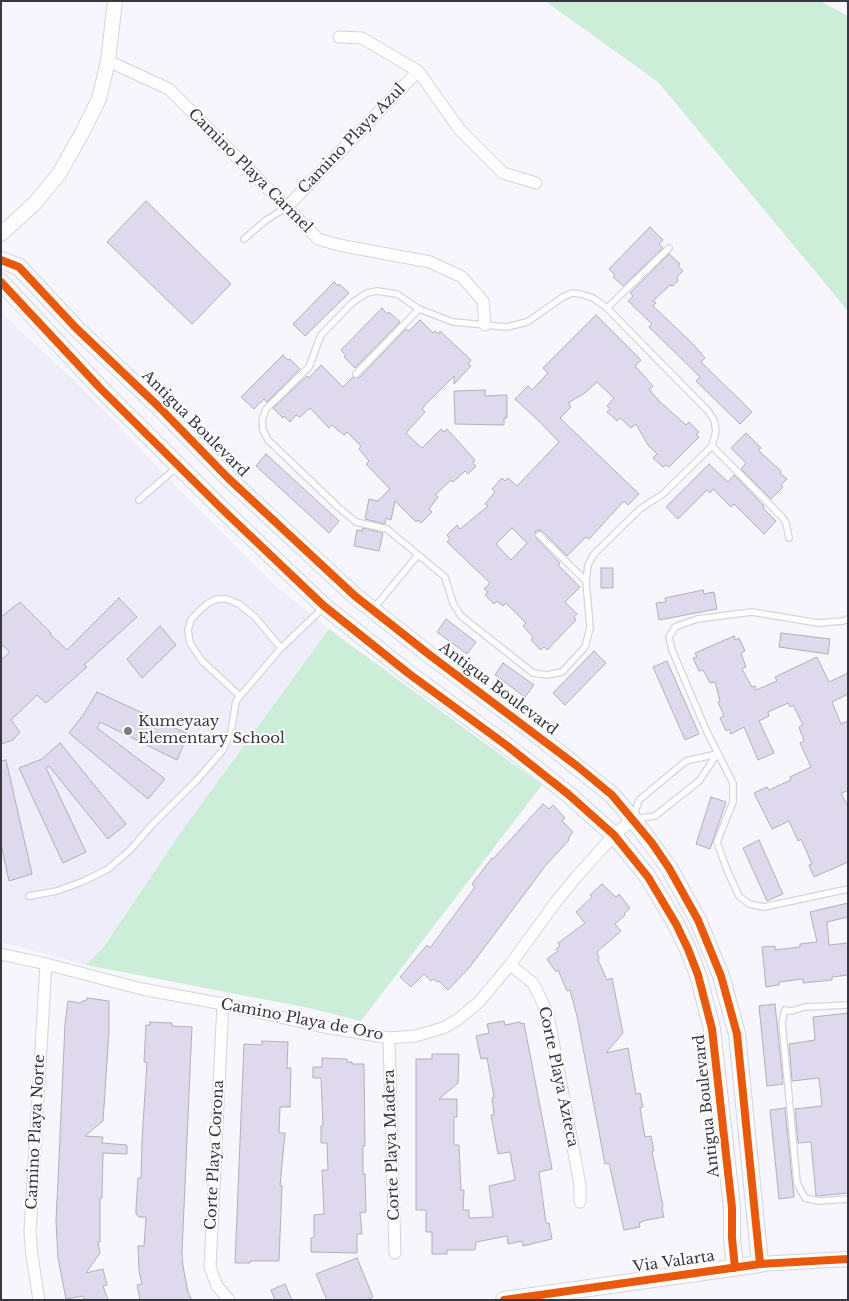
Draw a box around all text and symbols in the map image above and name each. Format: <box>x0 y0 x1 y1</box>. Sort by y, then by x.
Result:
street label: Camino Playa Azul <box>295 80 409 198</box>
street label: Camino Playa Carmel <box>184 105 316 237</box>
street label: Antigua Boulevard <box>138 367 252 481</box>
street label: Antigua Boulevard <box>435 639 561 739</box>
place label: Kumeyaay Elementary School <box>138 713 285 748</box>
marker: Kumeyaay Elementary School <box>122 725 134 737</box>
street label: Camino Playa de Oro <box>219 995 385 1045</box>
street label: Corte Playa Azteca <box>534 1005 582 1149</box>
street label: Antigua Boulevard <box>691 1034 723 1178</box>
street label: Camino Playa Norte <box>23 1054 49 1210</box>
street label: Corte Playa Madera <box>380 1069 404 1221</box>
street label: Corte Playa Corona <box>202 1080 228 1230</box>
street label: Via Valarta <box>632 1247 716 1277</box>

